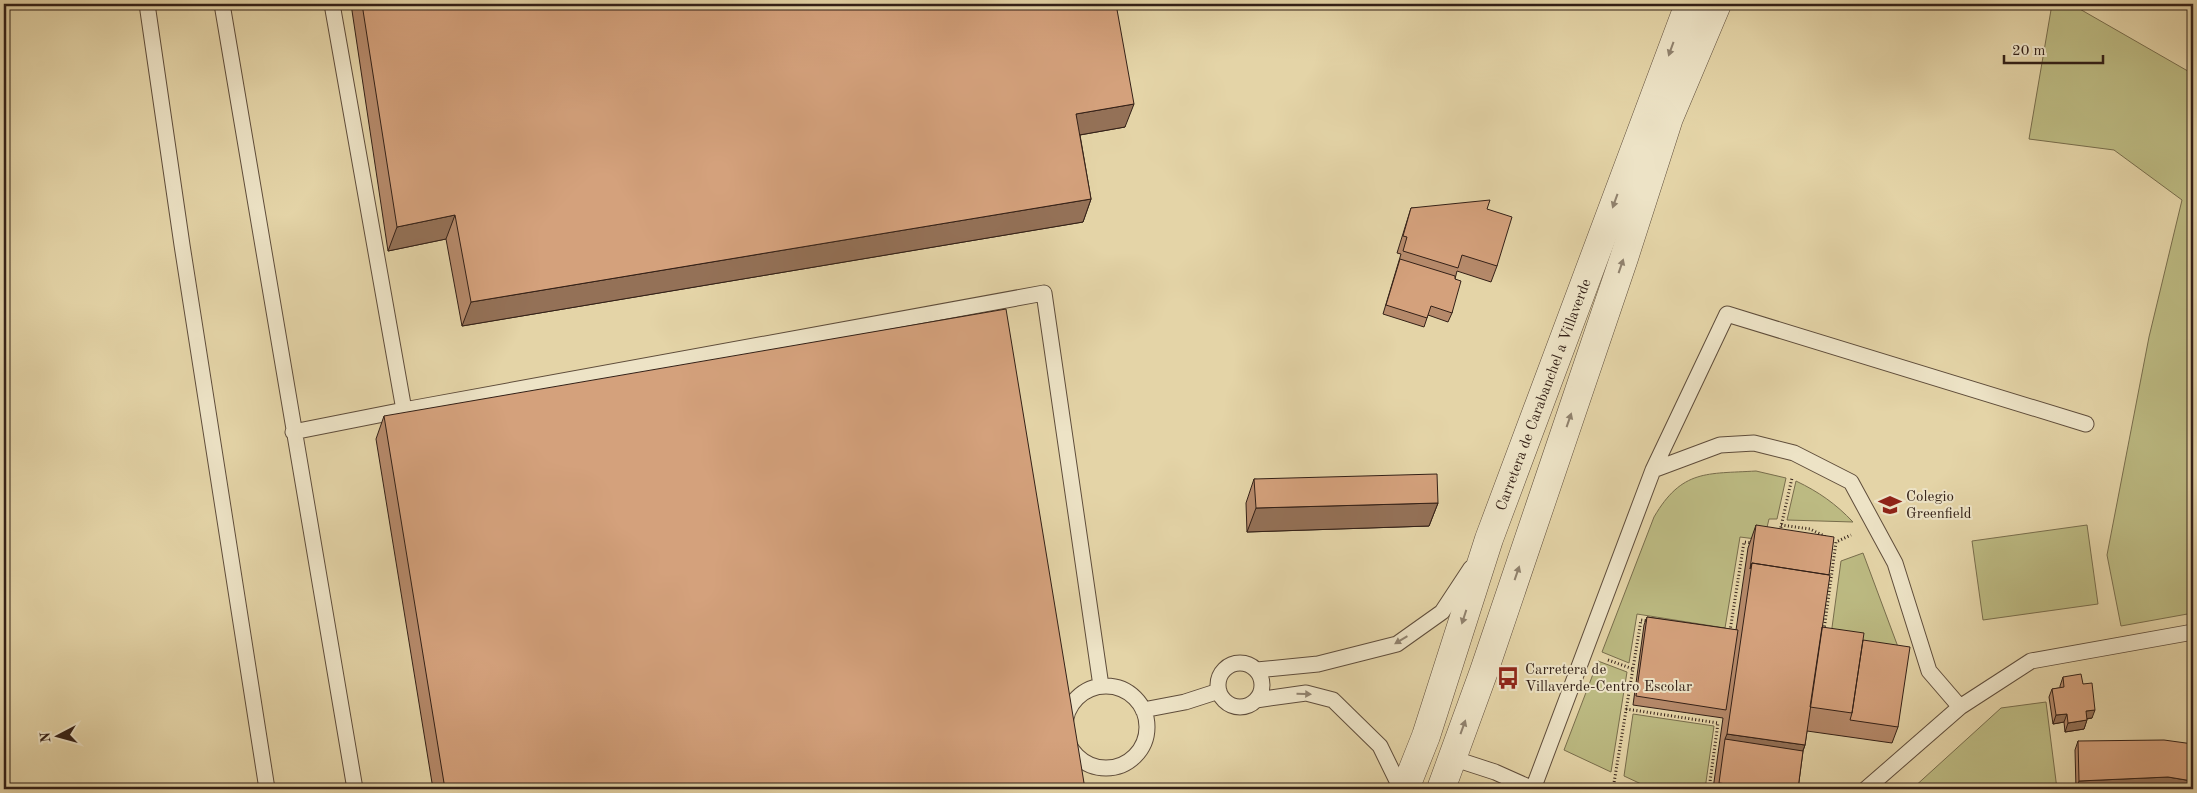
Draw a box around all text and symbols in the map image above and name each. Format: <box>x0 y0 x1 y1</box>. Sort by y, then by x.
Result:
scale bar <box>2004 32 2103 64</box>
one-way arrow <box>1667 42 1675 57</box>
text: 20 m <box>2012 44 2046 59</box>
one-way arrow <box>1611 194 1618 209</box>
one-way arrow <box>1618 258 1626 273</box>
street label: Carretera de Carabanchel a Villaverde <box>1494 277 1595 513</box>
one-way arrow <box>1566 412 1573 427</box>
place label: Colegio Greenfield <box>1906 490 1972 522</box>
school or university icon: Colegio Greenfield <box>1877 492 1903 518</box>
one-way arrow <box>1514 566 1521 581</box>
one-way arrow <box>1460 610 1467 625</box>
one-way arrow <box>1394 635 1408 644</box>
place label: Carretera de Villaverde-Centro Escolar <box>1525 663 1692 695</box>
bus stop icon: Carretera de Villaverde-Centro Escolar <box>1495 665 1521 691</box>
one-way arrow <box>1297 691 1313 699</box>
north arrow <box>32 710 82 760</box>
one-way arrow <box>1460 719 1468 734</box>
text: N <box>39 731 54 743</box>

